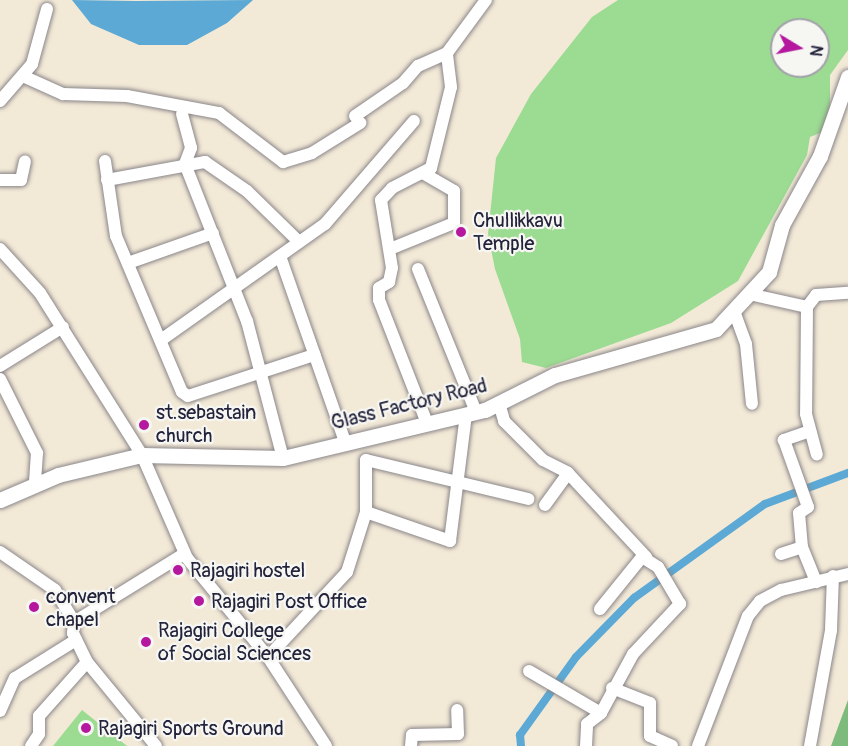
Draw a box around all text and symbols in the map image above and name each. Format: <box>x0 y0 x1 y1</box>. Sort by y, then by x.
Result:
north arrow <box>770 18 830 78</box>
text: N <box>805 44 827 58</box>
place label: Chullikkavu Temple <box>473 208 563 255</box>
marker: Chullikkavu Temple <box>454 225 468 239</box>
street label: Glass Factory Road <box>329 373 489 435</box>
place label: st.sebastain church <box>156 401 256 448</box>
marker: st.sebastain church <box>137 418 151 432</box>
place label: Rajagiri hostel <box>190 558 305 582</box>
marker: Rajagiri hostel <box>171 563 185 577</box>
place label: convent chapel <box>46 584 116 631</box>
place label: Rajagiri Post Office <box>211 589 367 613</box>
marker: Rajagiri Post Office <box>192 594 206 608</box>
marker: convent chapel <box>27 600 41 614</box>
place label: Rajagiri College of Social Sciences <box>158 618 311 665</box>
marker: Rajagiri College of Social Sciences <box>139 635 153 649</box>
place label: Rajagiri Sports Ground <box>98 716 284 740</box>
marker: Rajagiri Sports Ground <box>79 721 93 735</box>

